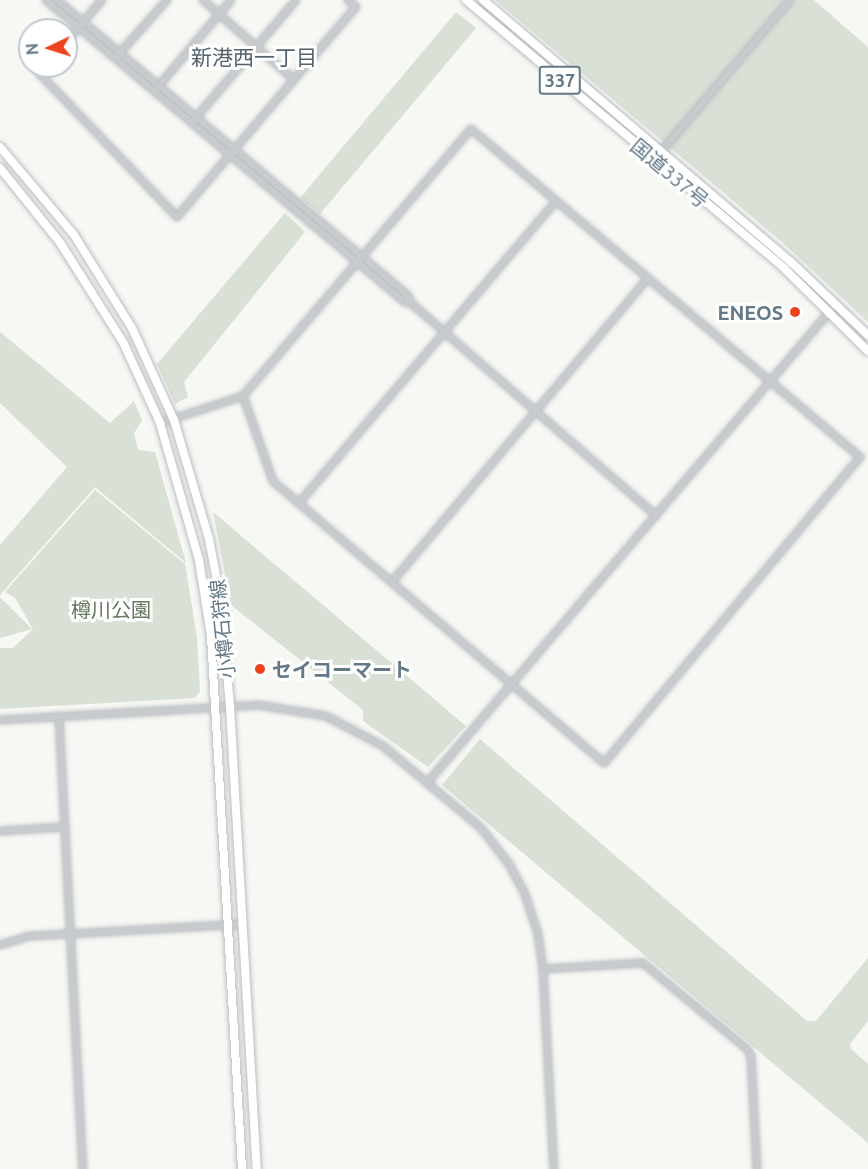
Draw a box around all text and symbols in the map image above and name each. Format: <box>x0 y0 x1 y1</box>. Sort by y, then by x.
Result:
north arrow <box>18 18 78 78</box>
text: N <box>23 43 41 56</box>
district label: 新港西一丁目 <box>191 44 317 70</box>
road number: 337 <box>538 65 582 95</box>
street label: 国道337号 <box>626 134 714 212</box>
place label: ENEOS <box>718 300 783 324</box>
marker: ENEOS <box>788 305 802 319</box>
street label: 小樽石狩線 <box>205 578 239 680</box>
park label: 樽川公園 <box>71 597 151 621</box>
place label: セイコーマート <box>272 657 412 681</box>
marker: セイコーマート <box>253 662 267 676</box>

